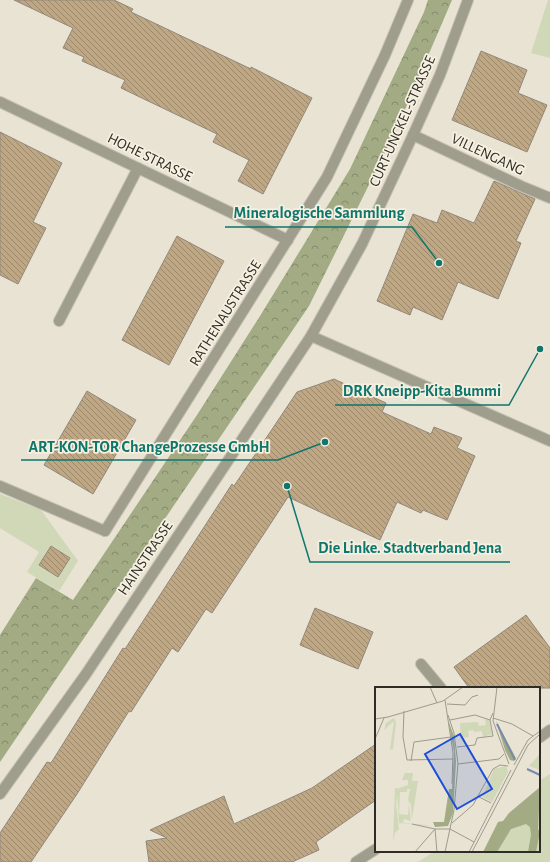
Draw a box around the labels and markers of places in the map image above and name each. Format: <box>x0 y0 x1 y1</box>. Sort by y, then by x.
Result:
callout: Mineralogische Sammlung <box>225 199 412 227</box>
callout: DRK Kneipp-Kita Bummi <box>335 377 509 405</box>
callout: ART-KON-TOR ChangeProzesse GmbH <box>21 432 278 460</box>
callout: Die Linke. Stadtverband Jena <box>310 534 510 562</box>

